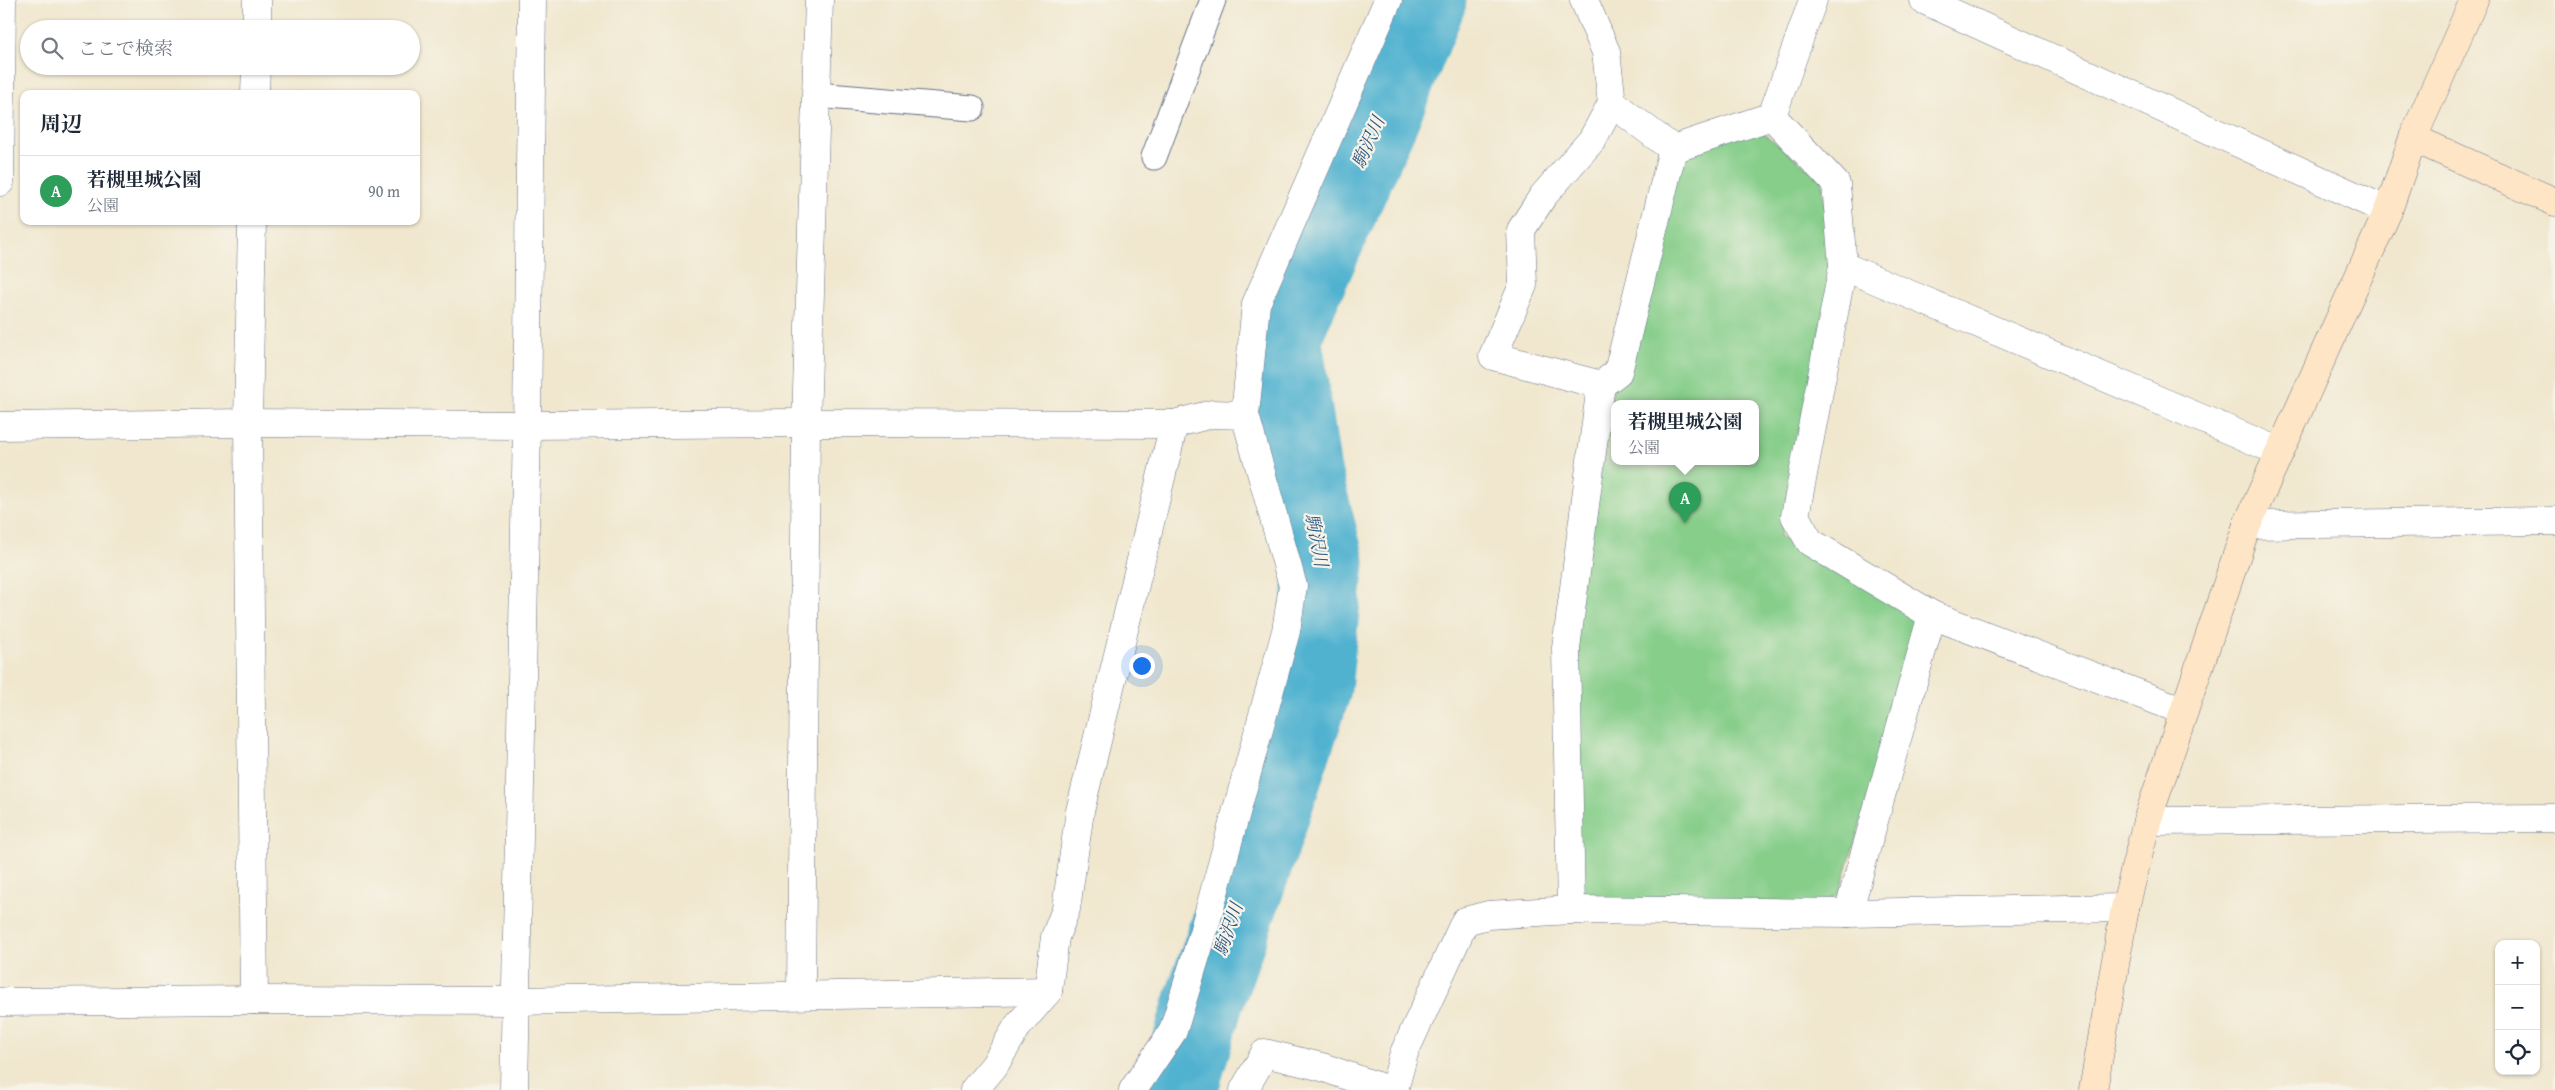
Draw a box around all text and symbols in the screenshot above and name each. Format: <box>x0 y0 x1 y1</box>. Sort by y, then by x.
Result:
search box <box>20 20 420 75</box>
icon: search <box>38 34 66 62</box>
text: ここで検索 <box>78 34 173 62</box>
text: 周辺 <box>40 108 82 139</box>
water label: 駒沢川 <box>1345 110 1392 172</box>
text: 若槻里城公園 <box>87 165 201 193</box>
text: A <box>51 179 61 203</box>
text: 90 m <box>368 179 400 203</box>
text: 公園 <box>87 193 119 217</box>
popup <box>1611 400 1759 465</box>
text: 若槻里城公園 <box>1628 407 1742 435</box>
text: 公園 <box>1628 435 1660 459</box>
pin: A <box>1669 482 1701 523</box>
water label: 駒沢川 <box>1299 511 1336 571</box>
your location <box>1129 653 1155 679</box>
water label: 駒沢川 <box>1206 897 1250 959</box>
map controls <box>2495 940 2540 1075</box>
button: + <box>2495 940 2540 985</box>
button: − <box>2495 985 2540 1030</box>
button: locate <box>2495 1030 2540 1075</box>

